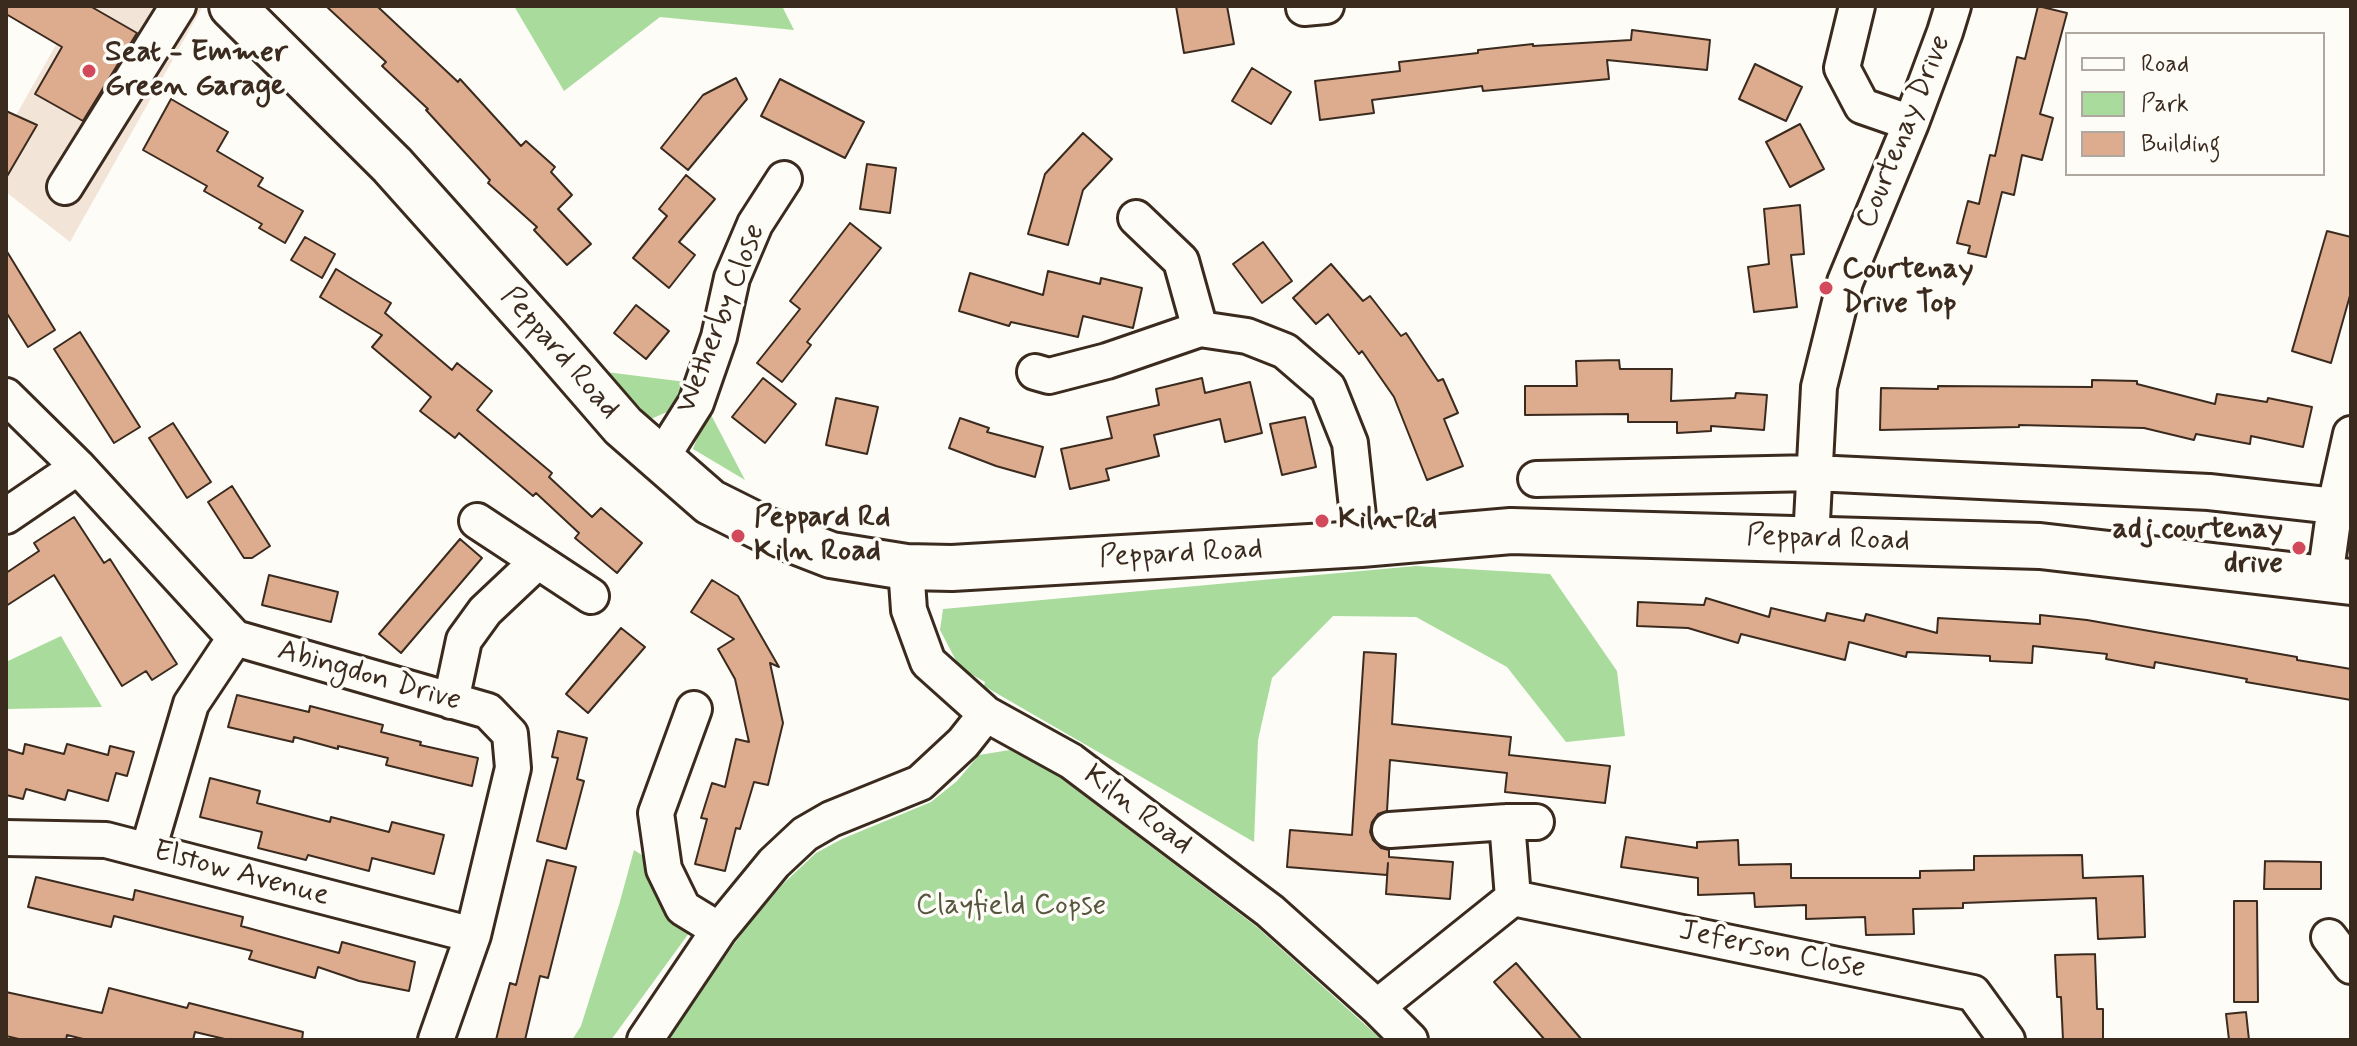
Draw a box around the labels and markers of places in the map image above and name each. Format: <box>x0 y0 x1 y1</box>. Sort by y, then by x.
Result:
place label: Seat - Emmer Green Garage <box>105 36 288 106</box>
marker: Seat - Emmer Green Garage <box>80 62 98 80</box>
place label: Courtenay Drive Top <box>1842 253 1973 324</box>
marker: Courtenay Drive Top <box>1817 279 1835 297</box>
place label: Peppard Rd Kiln Road <box>754 501 890 572</box>
place label: Kiln Rd <box>1338 503 1437 539</box>
marker: Kiln Rd <box>1313 512 1331 530</box>
place label: adj courtenay drive <box>2112 513 2283 584</box>
marker: Peppard Rd Kiln Road <box>729 527 747 545</box>
marker: adj courtenay drive <box>2290 539 2308 557</box>

